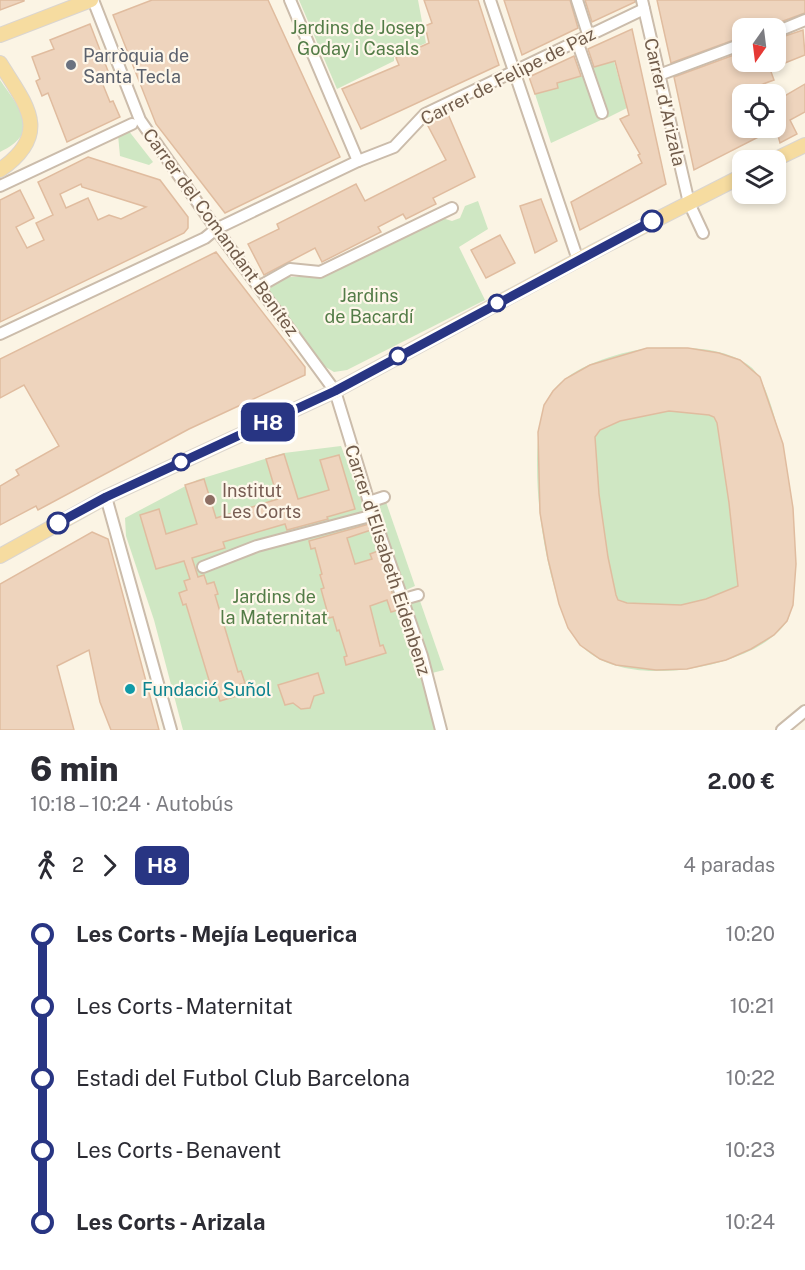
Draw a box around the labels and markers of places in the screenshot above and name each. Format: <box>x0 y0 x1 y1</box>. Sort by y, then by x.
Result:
place label: Parròquia de Santa Tecla <box>83 45 189 87</box>
marker: Parròquia de Santa Tecla <box>64 58 78 72</box>
unlabelled marker <box>641 210 663 232</box>
unlabelled marker <box>488 294 506 312</box>
unlabelled marker <box>389 347 407 365</box>
unlabelled marker <box>172 453 190 471</box>
place label: Institut Les Corts <box>222 480 301 522</box>
marker: Institut Les Corts <box>203 493 217 507</box>
unlabelled marker <box>47 512 69 534</box>
place label: Fundació Suñol <box>142 679 271 700</box>
marker: Fundació Suñol <box>123 682 137 696</box>

